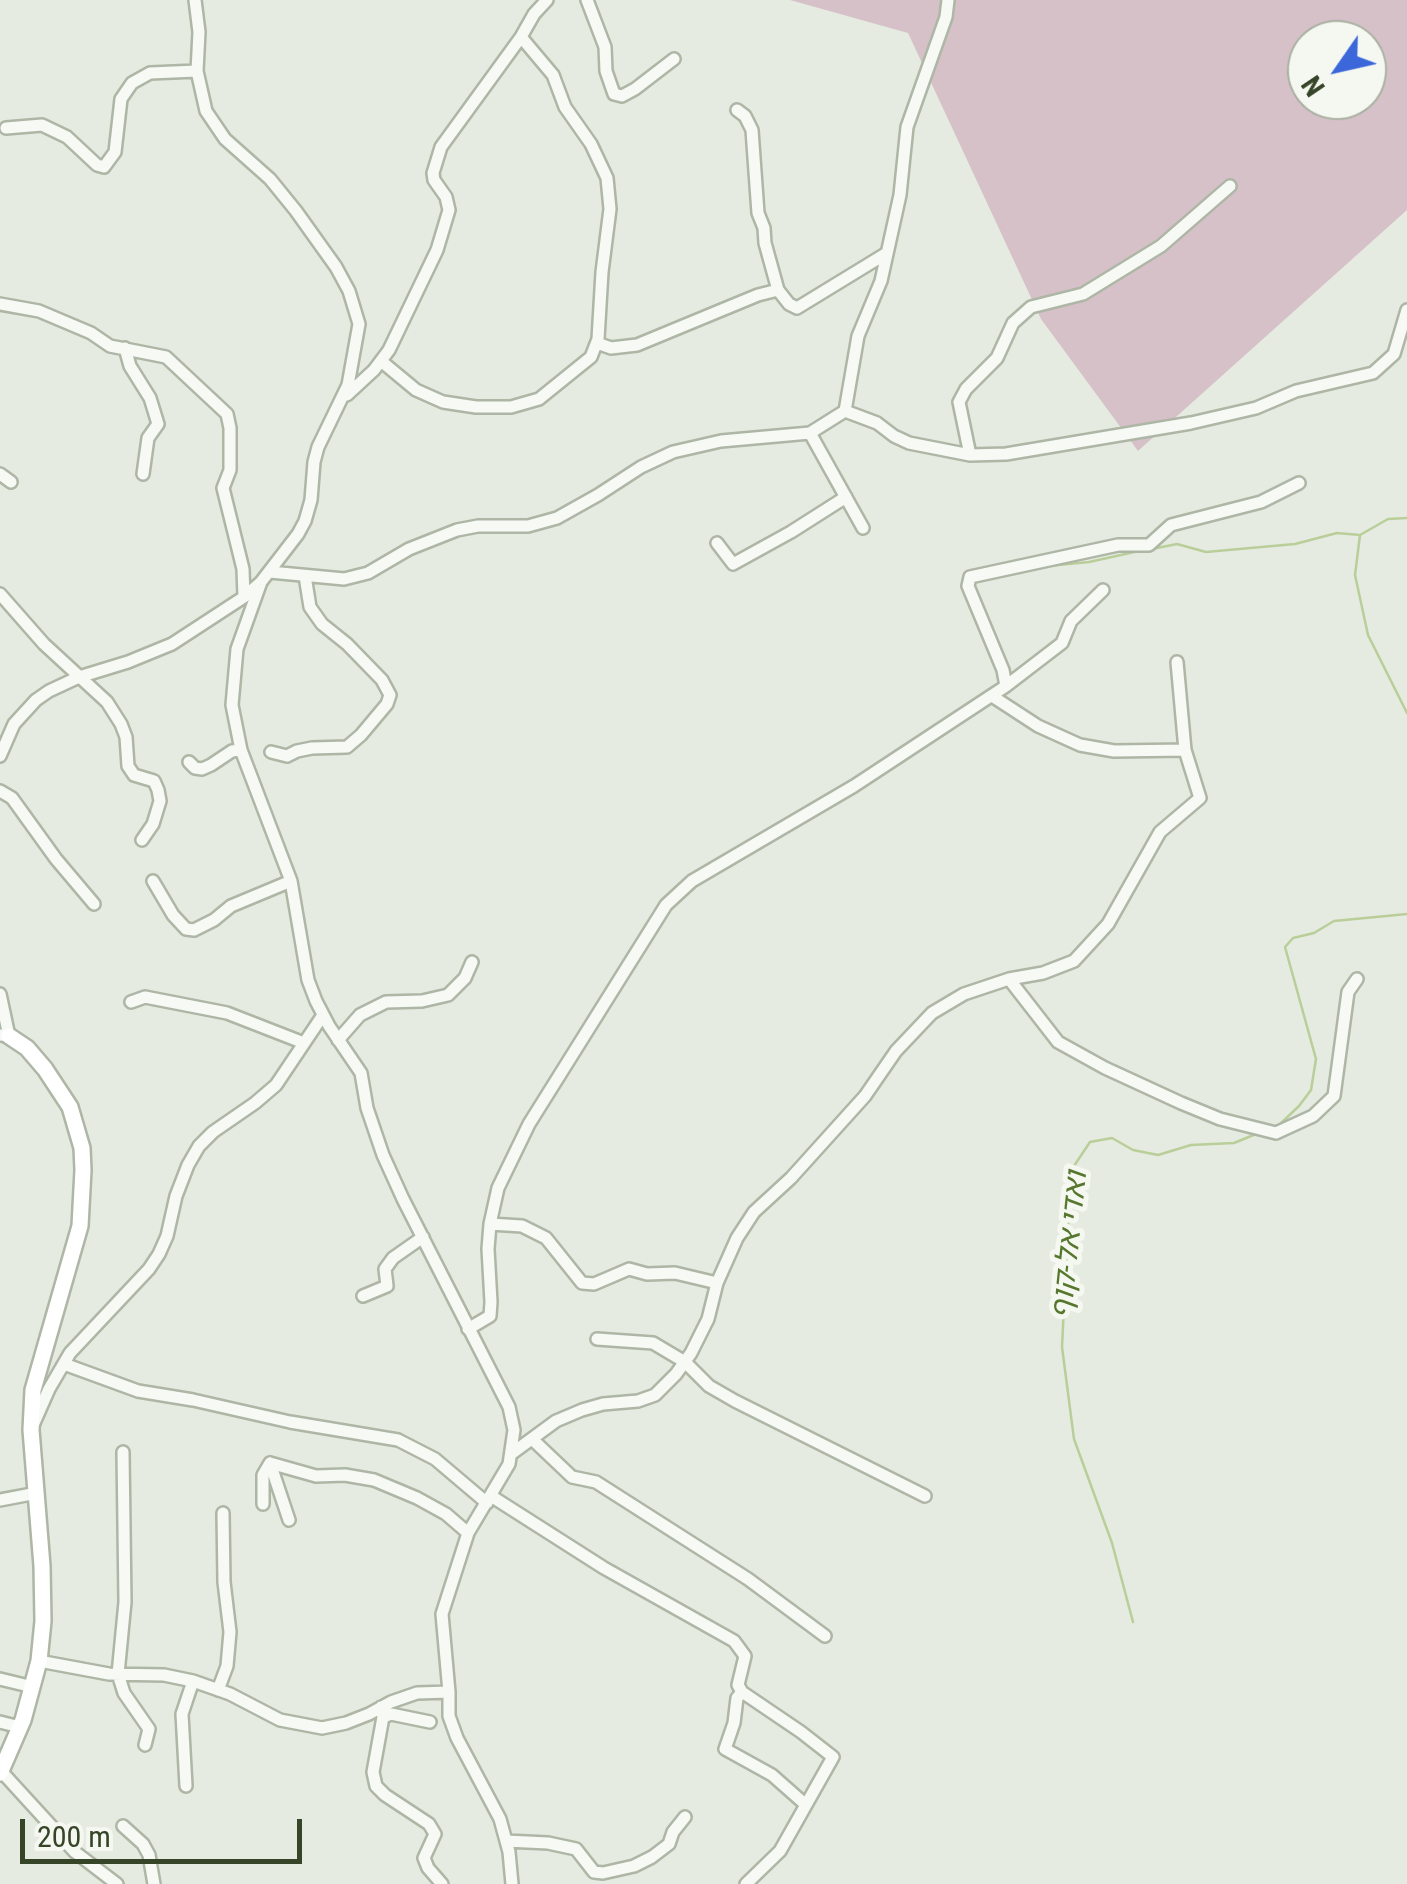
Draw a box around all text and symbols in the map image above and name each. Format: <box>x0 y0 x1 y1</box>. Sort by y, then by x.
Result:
north arrow <box>1287 20 1387 120</box>
text: N <box>1295 70 1332 102</box>
water label: ואדי אל-קוף <box>1045 1170 1097 1320</box>
scale bar <box>25 1799 308 1861</box>
text: 200 m <box>37 1819 111 1854</box>

